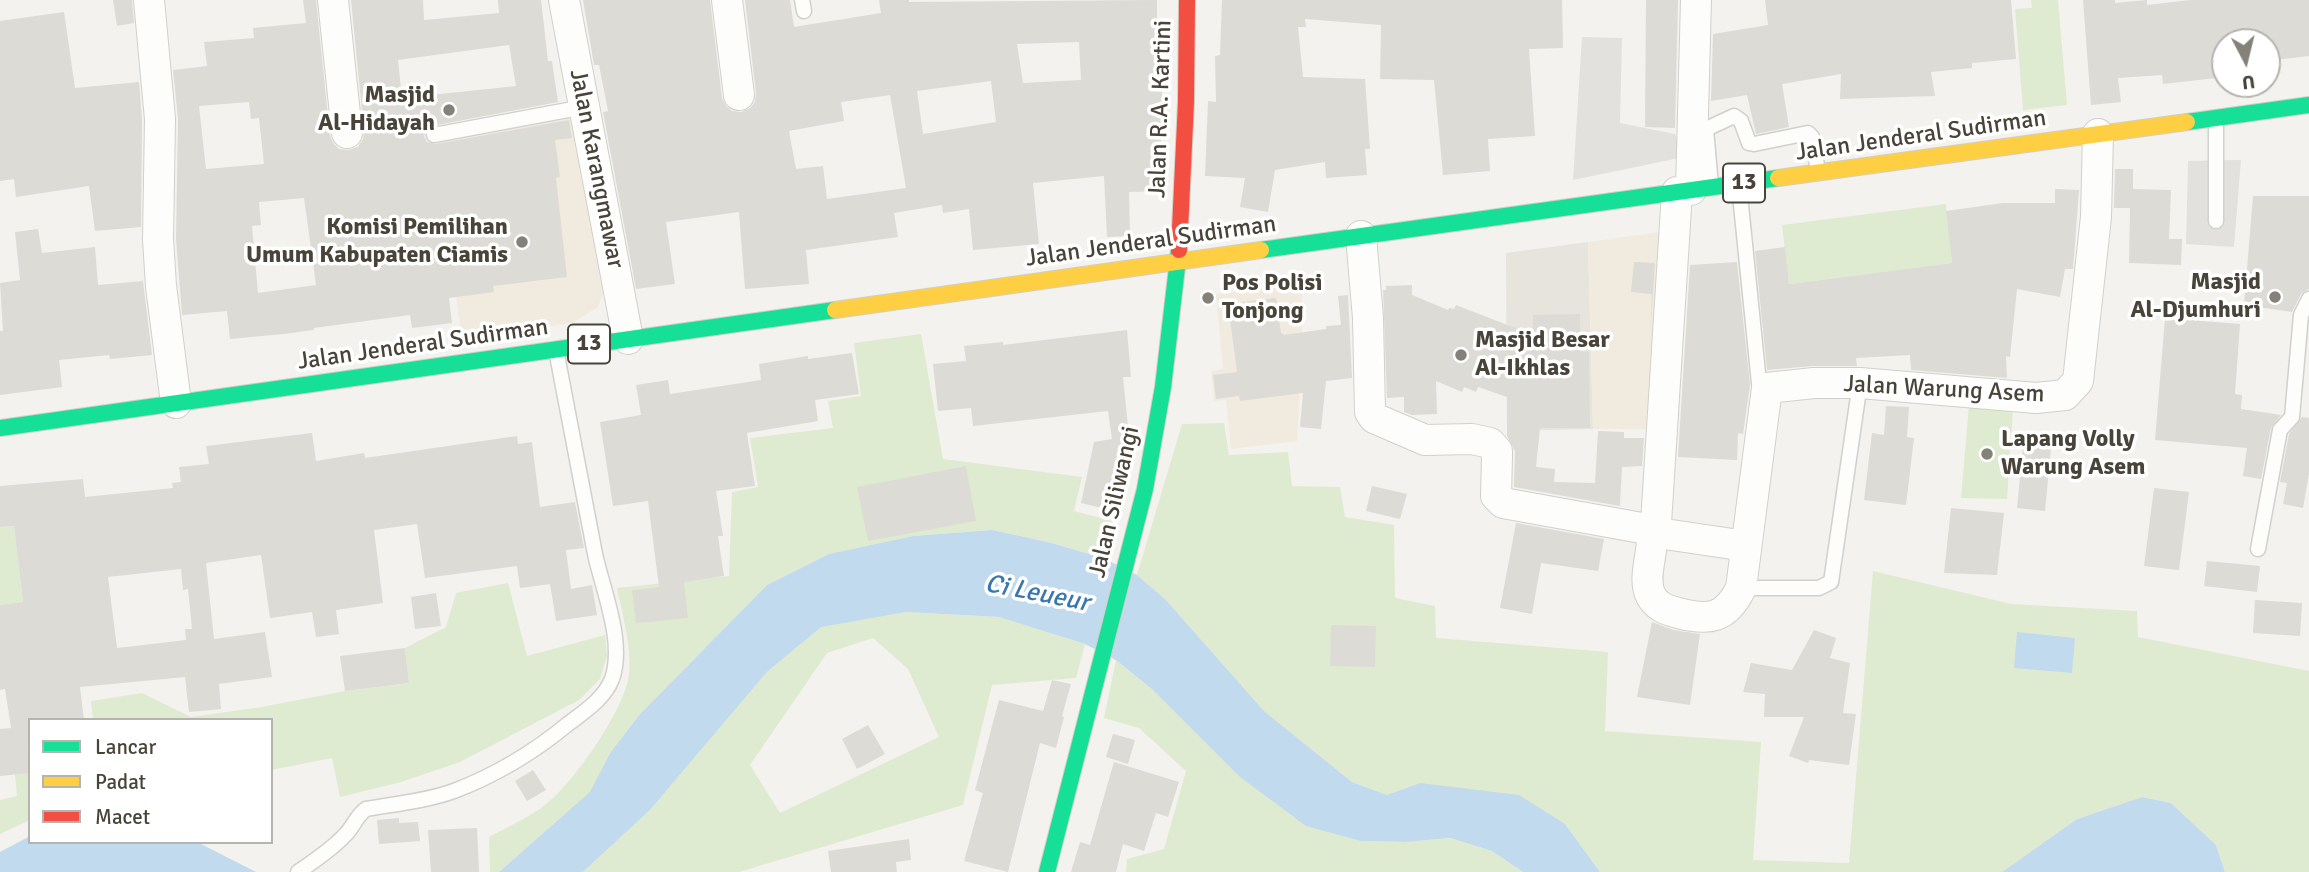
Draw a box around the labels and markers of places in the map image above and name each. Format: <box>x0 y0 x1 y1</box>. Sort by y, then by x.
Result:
place label: Masjid Al-Hidayah <box>318 82 435 138</box>
marker: Masjid Al-Hidayah <box>441 102 457 118</box>
place label: Komisi Pemilihan Umum Kabupaten Ciamis <box>246 214 508 270</box>
marker: Komisi Pemilihan Umum Kabupaten Ciamis <box>514 234 530 250</box>
place label: Masjid Al-Djumhuri <box>2130 269 2261 325</box>
place label: Pos Polisi Tonjong <box>1222 270 1322 326</box>
marker: Masjid Al-Djumhuri <box>2267 289 2283 305</box>
marker: Pos Polisi Tonjong <box>1200 290 1216 306</box>
place label: Masjid Besar Al-Ikhlas <box>1475 327 1610 383</box>
marker: Masjid Besar Al-Ikhlas <box>1453 347 1469 363</box>
place label: Lapang Volly Warung Asem <box>2001 426 2145 482</box>
marker: Lapang Volly Warung Asem <box>1979 446 1995 462</box>

